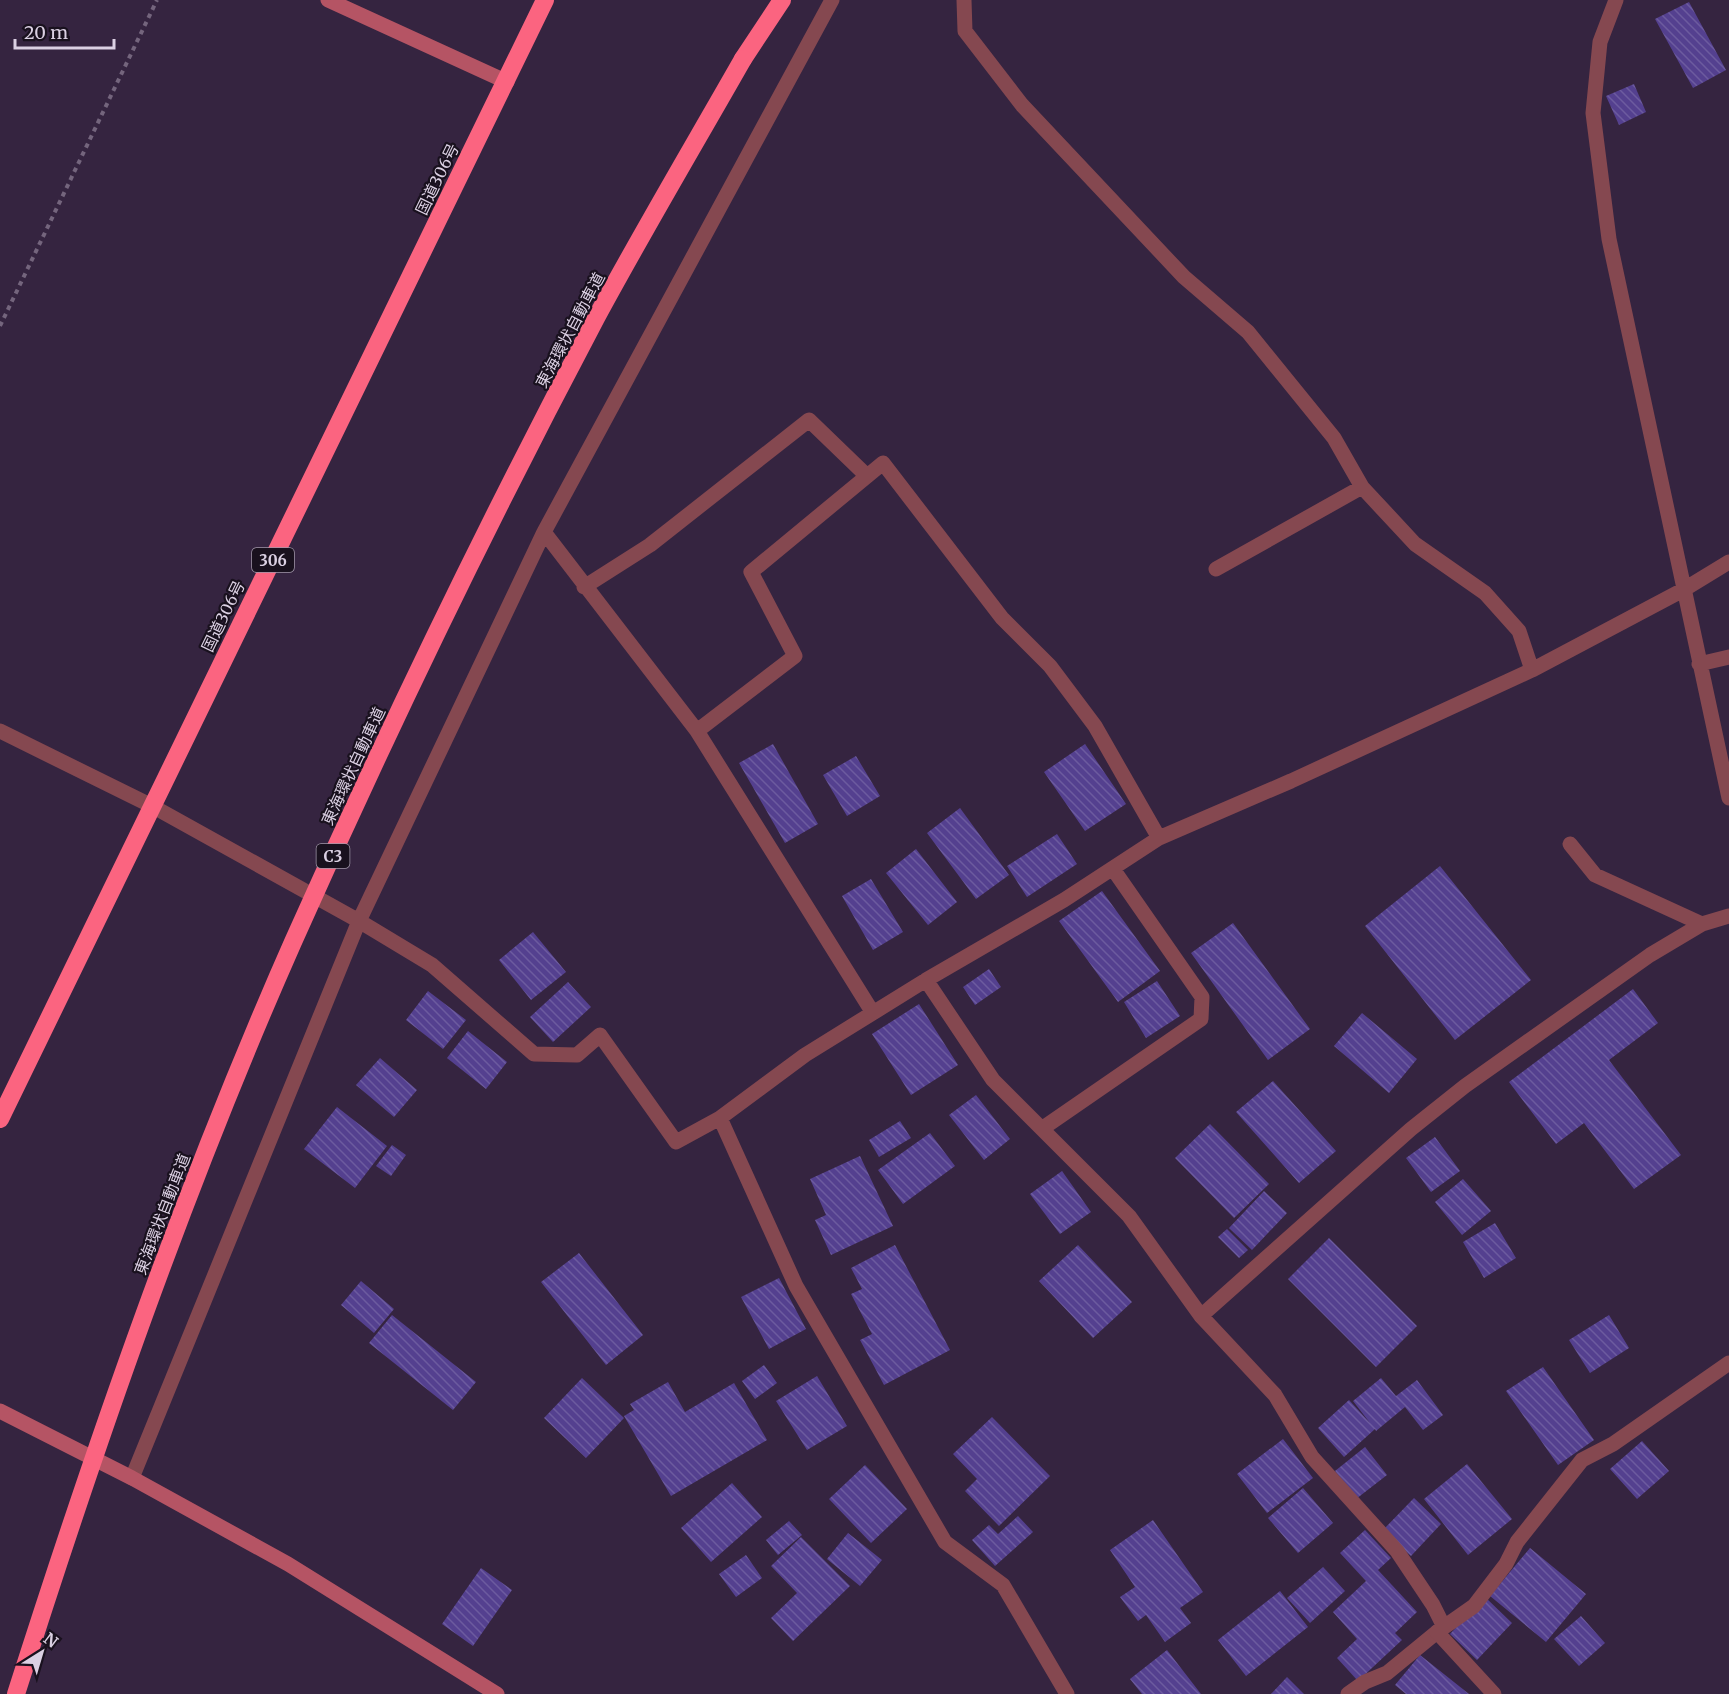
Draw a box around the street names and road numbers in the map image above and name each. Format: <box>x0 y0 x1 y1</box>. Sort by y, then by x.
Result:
street label: 国道306号 <box>411 140 463 218</box>
street label: 東海環状自動車道 <box>531 269 609 391</box>
road number: 306 <box>252 548 294 572</box>
street label: 国道306号 <box>197 577 249 655</box>
street label: 東海環状自動車道 <box>317 704 389 828</box>
road number: C3 <box>316 844 350 868</box>
street label: 東海環状自動車道 <box>130 1151 194 1277</box>

